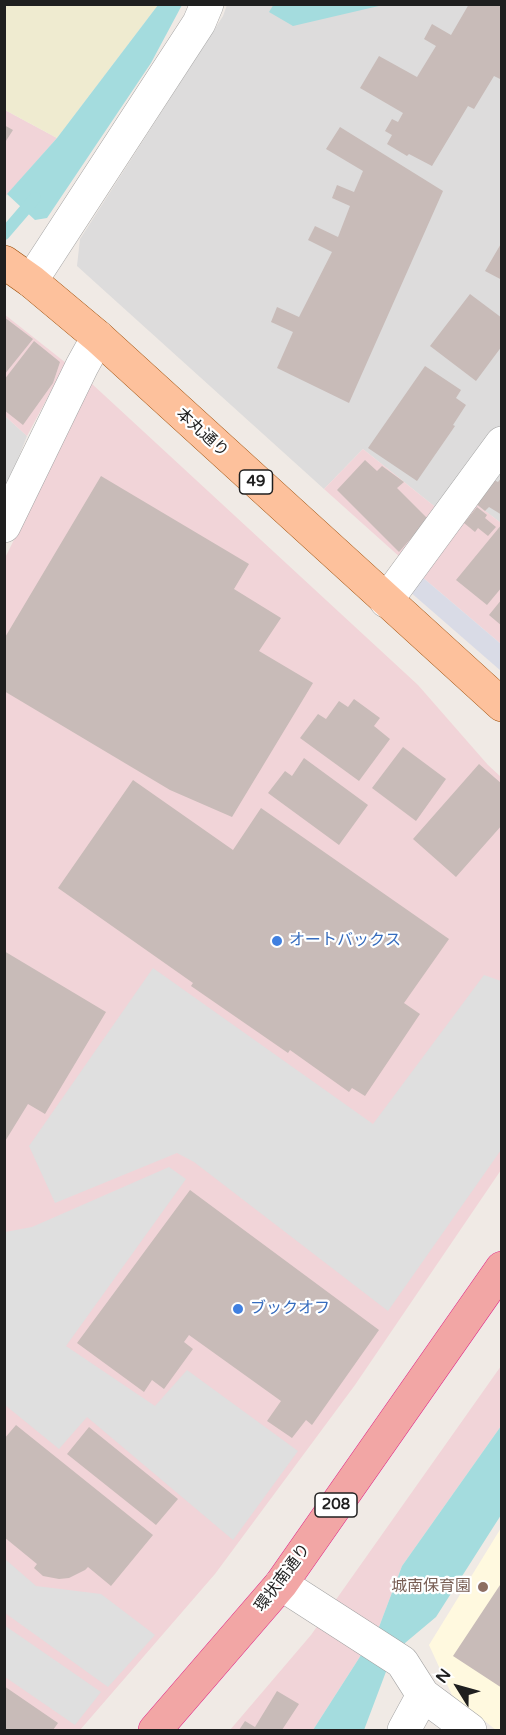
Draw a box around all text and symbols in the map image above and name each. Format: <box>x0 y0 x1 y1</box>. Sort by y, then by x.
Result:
street label: 本丸通り <box>172 404 232 462</box>
road number: 49 <box>240 470 272 494</box>
place label: オートバックス <box>289 931 401 951</box>
marker: オートバックス <box>270 934 284 948</box>
place label: ブックオフ <box>250 1299 330 1319</box>
marker: ブックオフ <box>231 1302 245 1316</box>
road number: 208 <box>315 1493 357 1517</box>
street label: 環状南通り <box>251 1540 315 1616</box>
place label: 城南保育園 <box>391 1577 471 1597</box>
marker: 城南保育園 <box>476 1580 490 1594</box>
north arrow <box>428 1657 488 1717</box>
text: N <box>432 1665 455 1687</box>

